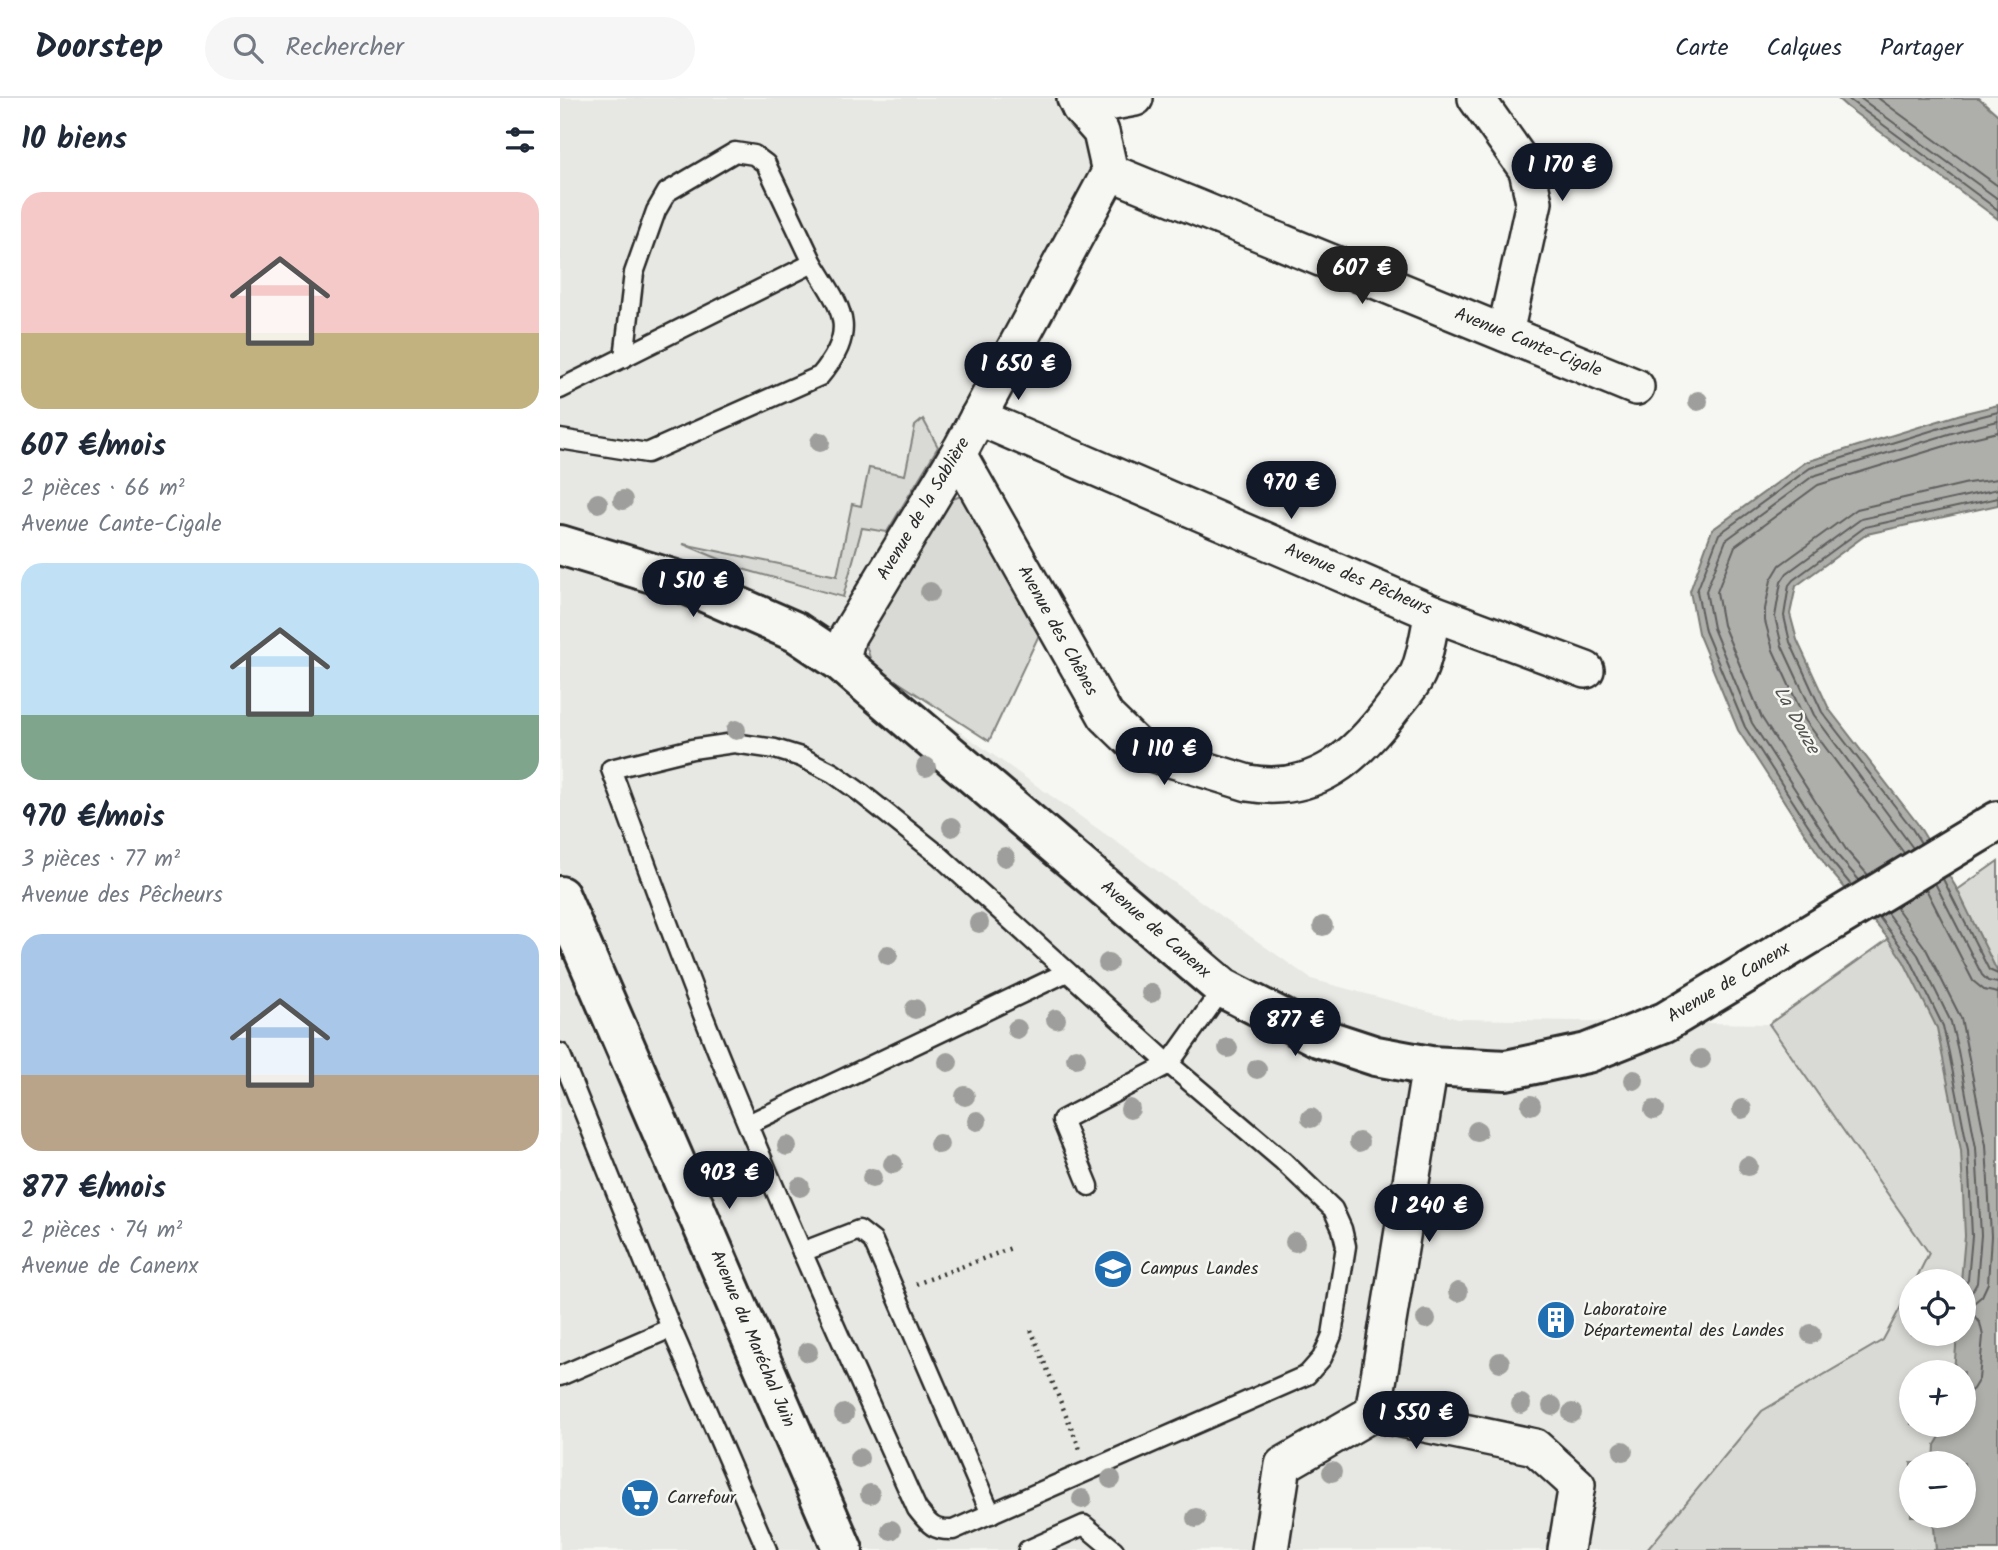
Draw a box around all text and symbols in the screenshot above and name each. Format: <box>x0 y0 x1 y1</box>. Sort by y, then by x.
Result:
search box <box>205 17 695 80</box>
text: Doorstep <box>35 22 163 75</box>
text: Rechercher <box>285 27 404 69</box>
icon: search <box>229 29 267 67</box>
text: Carte <box>1675 29 1729 68</box>
text: Calques <box>1767 29 1842 68</box>
text: Partager <box>1880 29 1963 68</box>
text: 10 biens <box>21 116 127 164</box>
icon: filters <box>501 121 539 159</box>
pin: 1 170 € <box>1497 144 1627 203</box>
text: 1 170 € <box>1528 148 1596 184</box>
icon: home <box>217 238 343 364</box>
pin: 607 € <box>1313 246 1411 306</box>
text: 607 € <box>1333 251 1391 287</box>
street label: Avenue Cante-Cigale <box>1450 300 1606 386</box>
pin: 1 650 € <box>953 342 1083 402</box>
text: 1 650 € <box>980 347 1056 383</box>
text: 607 €/mois <box>21 423 166 471</box>
street label: Avenue de la Sablière <box>870 432 978 586</box>
pin: 970 € <box>1242 462 1340 521</box>
text: 970 € <box>1262 466 1320 502</box>
text: 2 pièces · 66 m² <box>21 471 185 507</box>
text: Avenue Cante-Cigale <box>21 507 222 543</box>
street label: Avenue des Pêcheurs <box>1280 536 1437 624</box>
pin: 1 510 € <box>628 560 758 619</box>
street label: Avenue des Chênes <box>1009 560 1105 702</box>
text: 1 510 € <box>658 564 728 600</box>
icon: home <box>217 609 343 735</box>
water label: La Douze <box>1765 680 1828 762</box>
pin: 1 110 € <box>1099 728 1229 787</box>
text: 1 110 € <box>1132 732 1196 768</box>
text: 970 €/mois <box>21 794 165 842</box>
text: 3 pièces · 77 m² <box>21 842 180 878</box>
street label: Avenue de Canenx <box>1093 874 1217 987</box>
text: Avenue des Pêcheurs <box>21 878 223 914</box>
street label: Avenue de Canenx <box>1662 935 1796 1031</box>
icon: home <box>217 980 343 1106</box>
pin: 877 € <box>1246 998 1344 1058</box>
text: 877 € <box>1266 1003 1324 1039</box>
pin: 903 € <box>680 1152 778 1211</box>
text: 903 € <box>699 1156 759 1192</box>
text: 877 €/mois <box>21 1165 166 1213</box>
pin: 1 240 € <box>1364 1184 1494 1244</box>
text: 1 240 € <box>1391 1189 1467 1225</box>
text: 2 pièces · 74 m² <box>21 1213 182 1249</box>
street label: Avenue du Maréchal Juin <box>701 1246 803 1432</box>
school or university icon: Campus Landes <box>1092 1248 1134 1290</box>
text: Avenue de Canenx <box>21 1249 198 1285</box>
place label: Campus Landes <box>1140 1255 1259 1284</box>
map controls <box>1899 1269 1976 1528</box>
button: locate <box>1899 1269 1976 1346</box>
place label: Laboratoire Départemental des Landes <box>1583 1296 1785 1346</box>
building icon: Laboratoire Départemental des Landes <box>1535 1299 1577 1341</box>
button: + <box>1899 1360 1976 1437</box>
pin: 1 550 € <box>1351 1392 1481 1451</box>
text: 1 550 € <box>1379 1396 1453 1432</box>
button: − <box>1899 1451 1976 1528</box>
supermarket icon: Carrefour <box>619 1477 661 1519</box>
place label: Carrefour <box>667 1484 737 1513</box>

